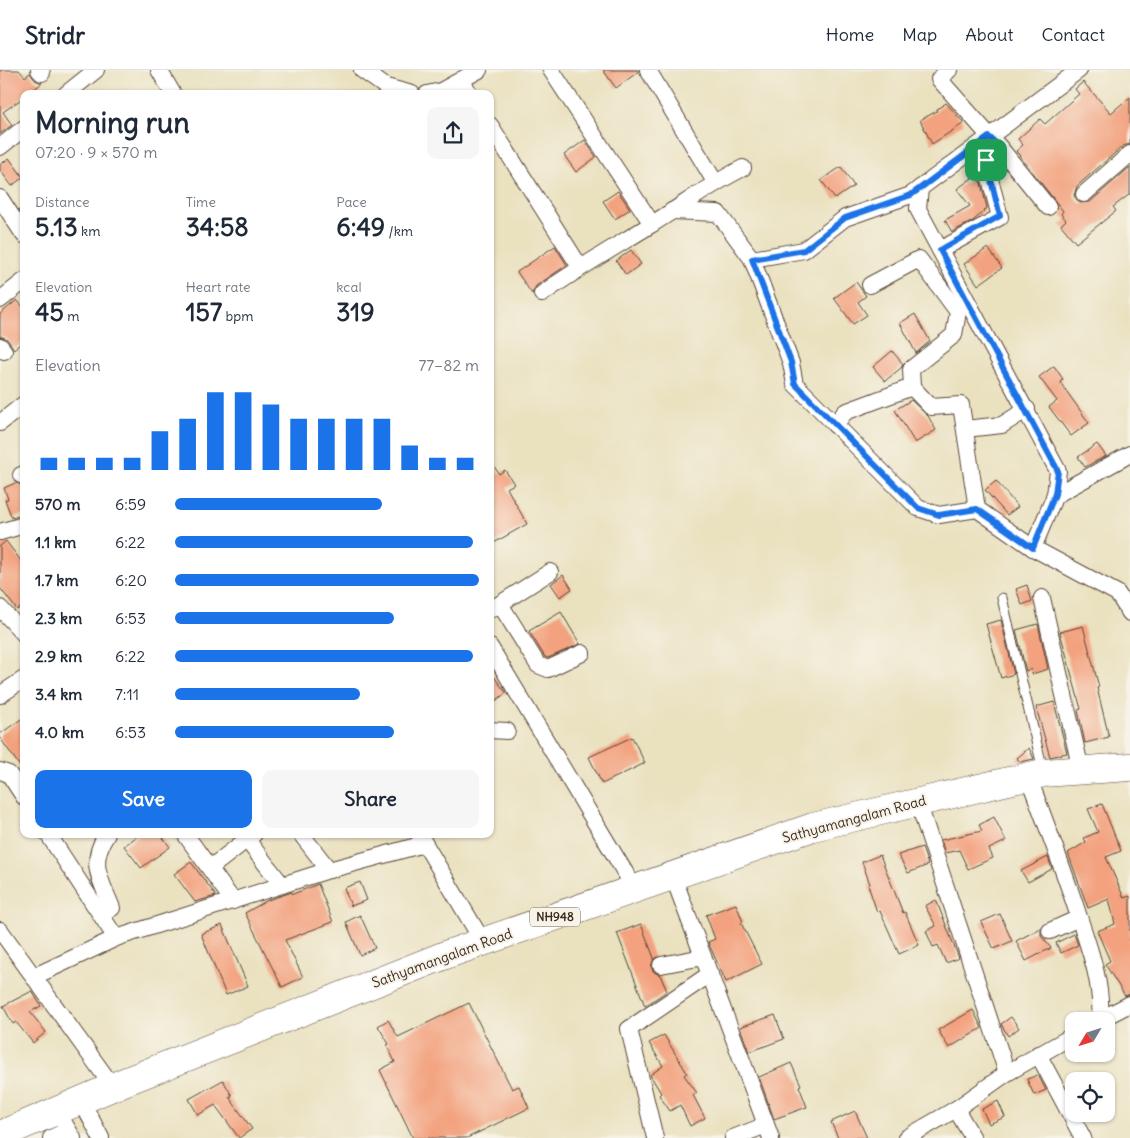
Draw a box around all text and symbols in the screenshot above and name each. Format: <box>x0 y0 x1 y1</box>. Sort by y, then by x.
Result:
text: Stridr <box>25 20 85 50</box>
text: Home <box>826 23 874 46</box>
text: Map <box>902 23 937 46</box>
text: About <box>965 23 1013 46</box>
text: Contact <box>1041 23 1105 46</box>
text: Morning run <box>35 105 190 141</box>
button: share <box>427 107 479 159</box>
pin <box>965 139 1007 181</box>
text: 07:20 · 9 × 570 m <box>35 142 158 162</box>
icon: arrive <box>972 146 1000 174</box>
text: Distance <box>35 193 90 211</box>
text: Time <box>186 193 216 211</box>
text: Pace <box>336 193 367 211</box>
text: 5.13 <box>35 211 78 243</box>
text: 34:58 <box>186 211 249 243</box>
text: 6:49 <box>336 211 385 243</box>
text: km <box>78 222 100 240</box>
text: /km <box>385 222 413 240</box>
text: Elevation <box>35 278 92 296</box>
text: Heart rate <box>186 278 251 296</box>
text: kcal <box>336 278 362 296</box>
text: 45 <box>35 296 64 328</box>
text: 157 <box>186 296 222 328</box>
text: 319 <box>336 296 375 328</box>
text: m <box>64 307 79 325</box>
text: bpm <box>222 307 254 325</box>
text: Elevation <box>35 355 101 375</box>
text: 77–82 m <box>418 355 479 375</box>
text: 570 m <box>35 494 80 514</box>
text: 6:59 <box>115 494 146 514</box>
text: 1.1 km <box>35 532 76 552</box>
text: 6:22 <box>115 532 145 552</box>
text: 1.7 km <box>35 570 79 590</box>
text: 6:20 <box>115 570 147 590</box>
text: 2.3 km <box>35 608 82 628</box>
text: 6:53 <box>115 608 146 628</box>
text: 2.9 km <box>35 646 82 666</box>
text: 6:22 <box>115 646 145 666</box>
text: 3.4 km <box>35 684 82 704</box>
text: 7:11 <box>115 684 139 704</box>
text: 4.0 km <box>35 722 84 742</box>
text: 6:53 <box>115 722 146 742</box>
button: Save <box>35 770 252 828</box>
button: Share <box>262 770 479 828</box>
street label: Sathyamangalam Road <box>780 791 928 847</box>
road number: NH948 <box>530 908 580 926</box>
street label: Sathyamangalam Road <box>369 924 515 992</box>
north arrow <box>1065 1012 1115 1062</box>
map controls <box>1065 1012 1115 1122</box>
button: locate <box>1065 1072 1115 1122</box>

